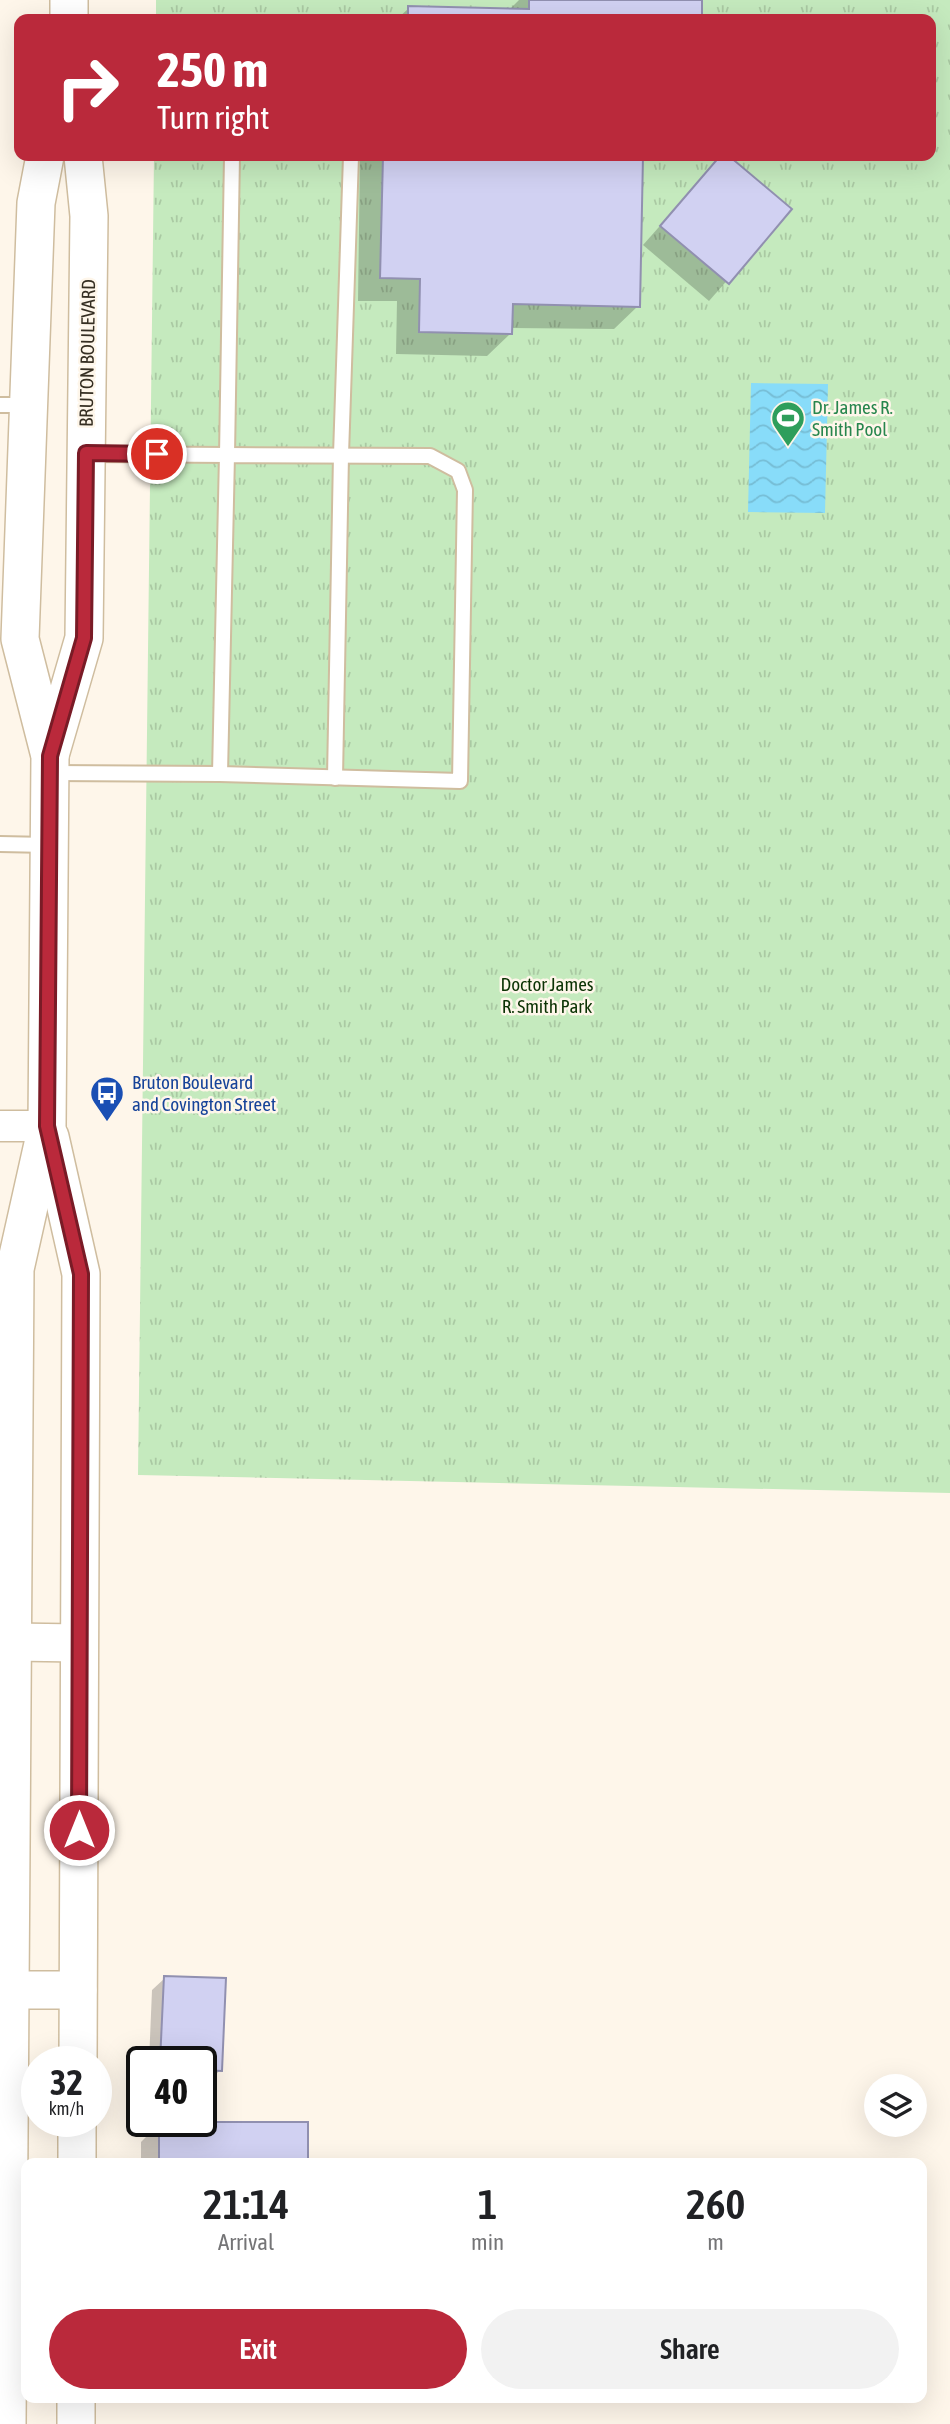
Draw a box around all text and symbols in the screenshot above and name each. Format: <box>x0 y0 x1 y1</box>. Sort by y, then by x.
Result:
text: 250 m <box>157 41 268 97</box>
icon: right <box>42 42 133 133</box>
text: Turn right <box>157 99 270 136</box>
street label: BRUTON BOULEVARD <box>75 279 99 427</box>
place label: Dr. James R. Smith Pool <box>812 396 893 440</box>
sports icon: Dr. James R. Smith Pool <box>769 399 807 448</box>
pin <box>127 424 187 484</box>
icon: arrive <box>138 435 176 473</box>
park label: Doctor James R. Smith Park <box>501 973 594 1017</box>
place label: Bruton Boulevard and Covington Street <box>132 1071 276 1115</box>
bus stop icon: Bruton Boulevard and Covington Street <box>88 1074 126 1123</box>
position arrow <box>42 1793 116 1867</box>
speed limit sign: 40 <box>126 2046 217 2137</box>
text: 32 <box>50 2062 83 2102</box>
map controls <box>864 2074 927 2137</box>
button: layers <box>864 2074 927 2137</box>
text: km/h <box>49 2098 84 2119</box>
text: 21:14 <box>203 2180 289 2228</box>
text: 1 <box>478 2180 497 2228</box>
text: 260 <box>686 2180 745 2228</box>
text: Arrival <box>218 2229 274 2255</box>
text: min <box>471 2229 504 2255</box>
text: m <box>707 2229 724 2255</box>
button: Exit <box>49 2309 467 2389</box>
button: Share <box>481 2309 899 2389</box>

